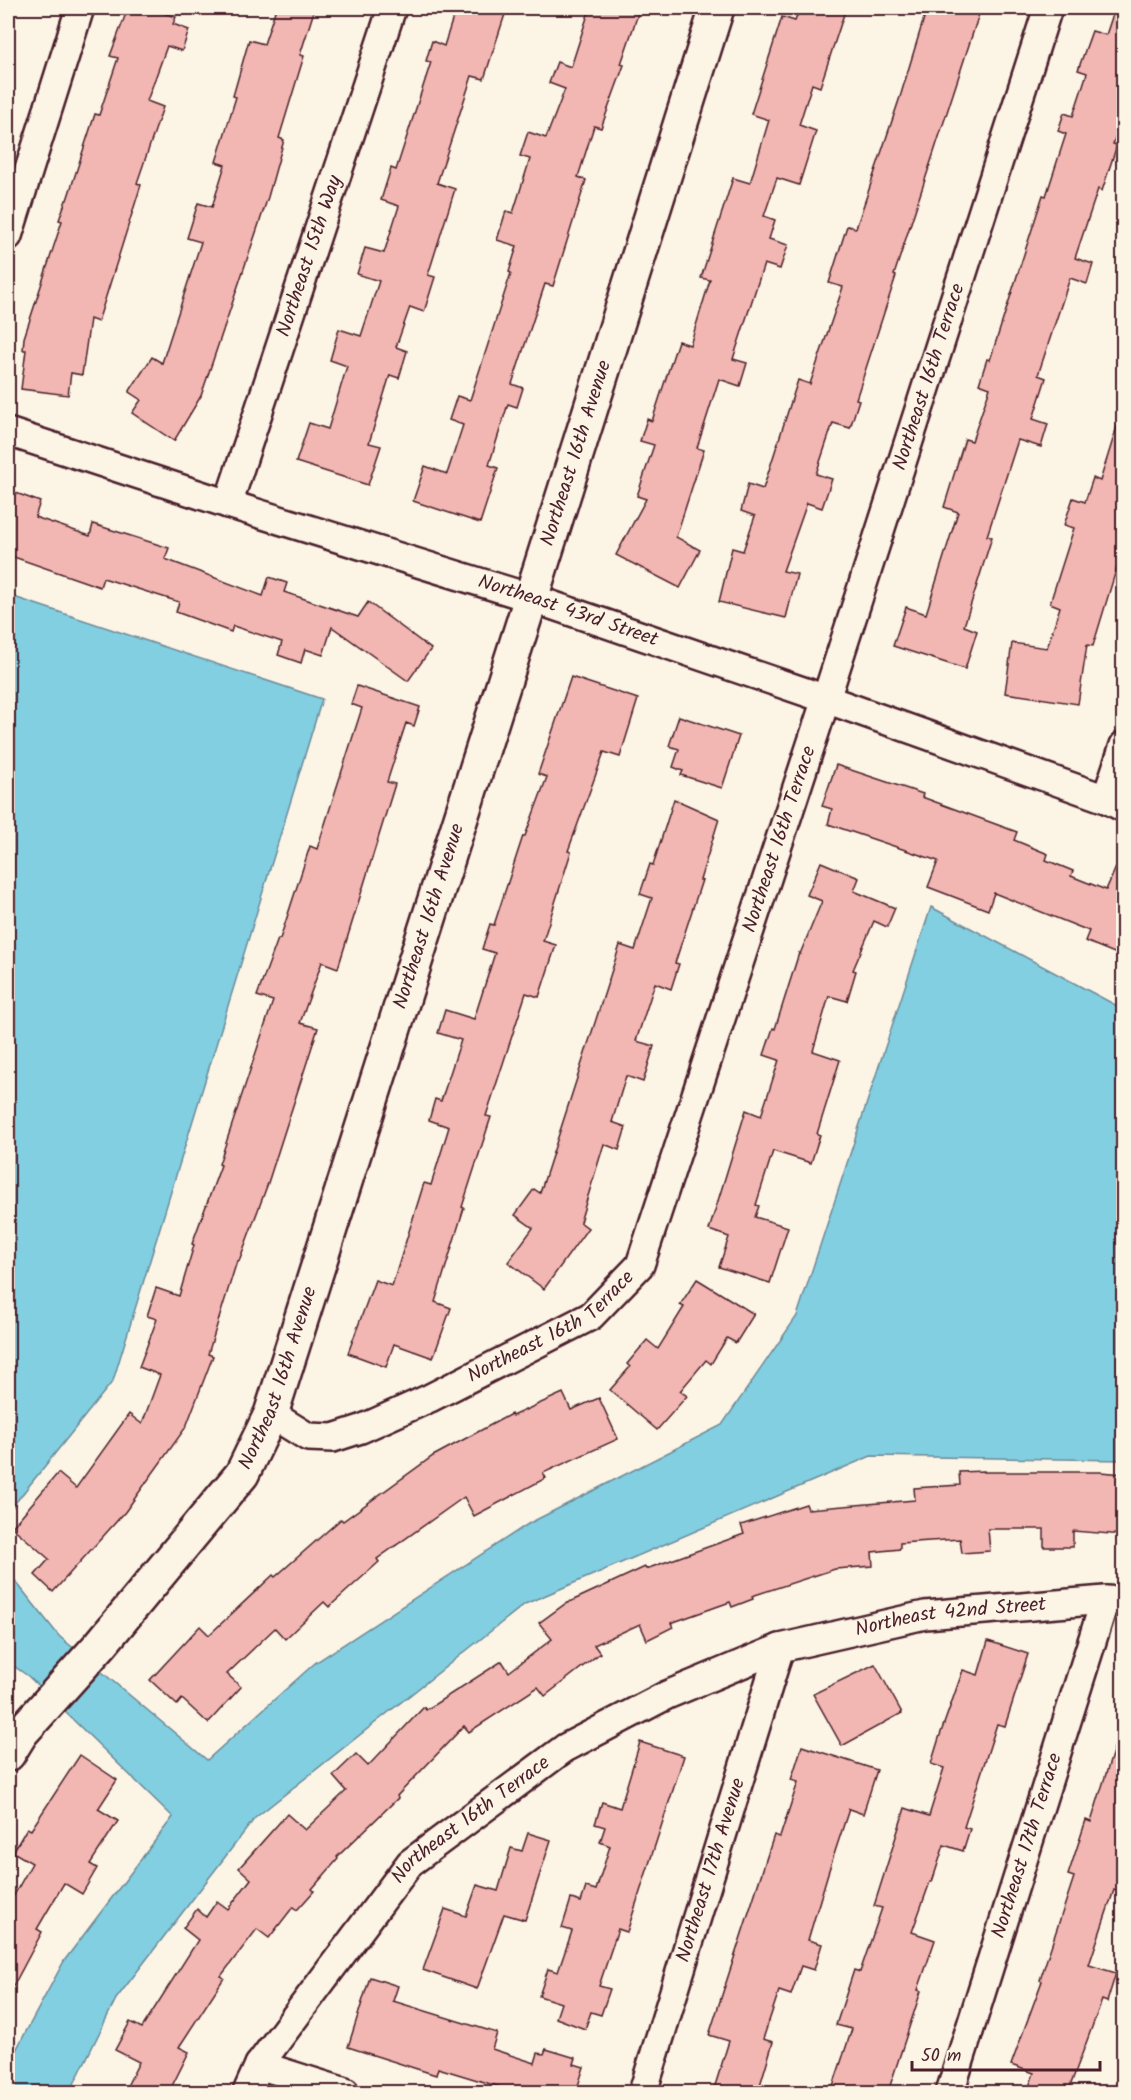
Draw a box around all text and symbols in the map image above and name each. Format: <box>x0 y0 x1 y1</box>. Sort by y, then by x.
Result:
street label: Northeast 15th Way <box>268 171 352 341</box>
street label: Northeast 16th Terrace <box>884 280 974 475</box>
street label: Northeast 16th Avenue <box>532 356 621 550</box>
street label: Northeast 43rd Street <box>474 566 663 656</box>
street label: Northeast 16th Terrace <box>734 742 825 937</box>
street label: Northeast 16th Avenue <box>385 820 474 1013</box>
street label: Northeast 16th Terrace <box>462 1263 643 1392</box>
street label: Northeast 16th Avenue <box>230 1283 327 1475</box>
street label: Northeast 42nd Street <box>852 1589 1048 1646</box>
street label: Northeast 16th Terrace <box>383 1748 557 1891</box>
street label: Northeast 17th Terrace <box>983 1749 1072 1943</box>
street label: Northeast 17th Avenue <box>668 1774 755 1966</box>
scale bar <box>912 2034 1100 2072</box>
text: 50 m <box>921 2042 961 2071</box>

